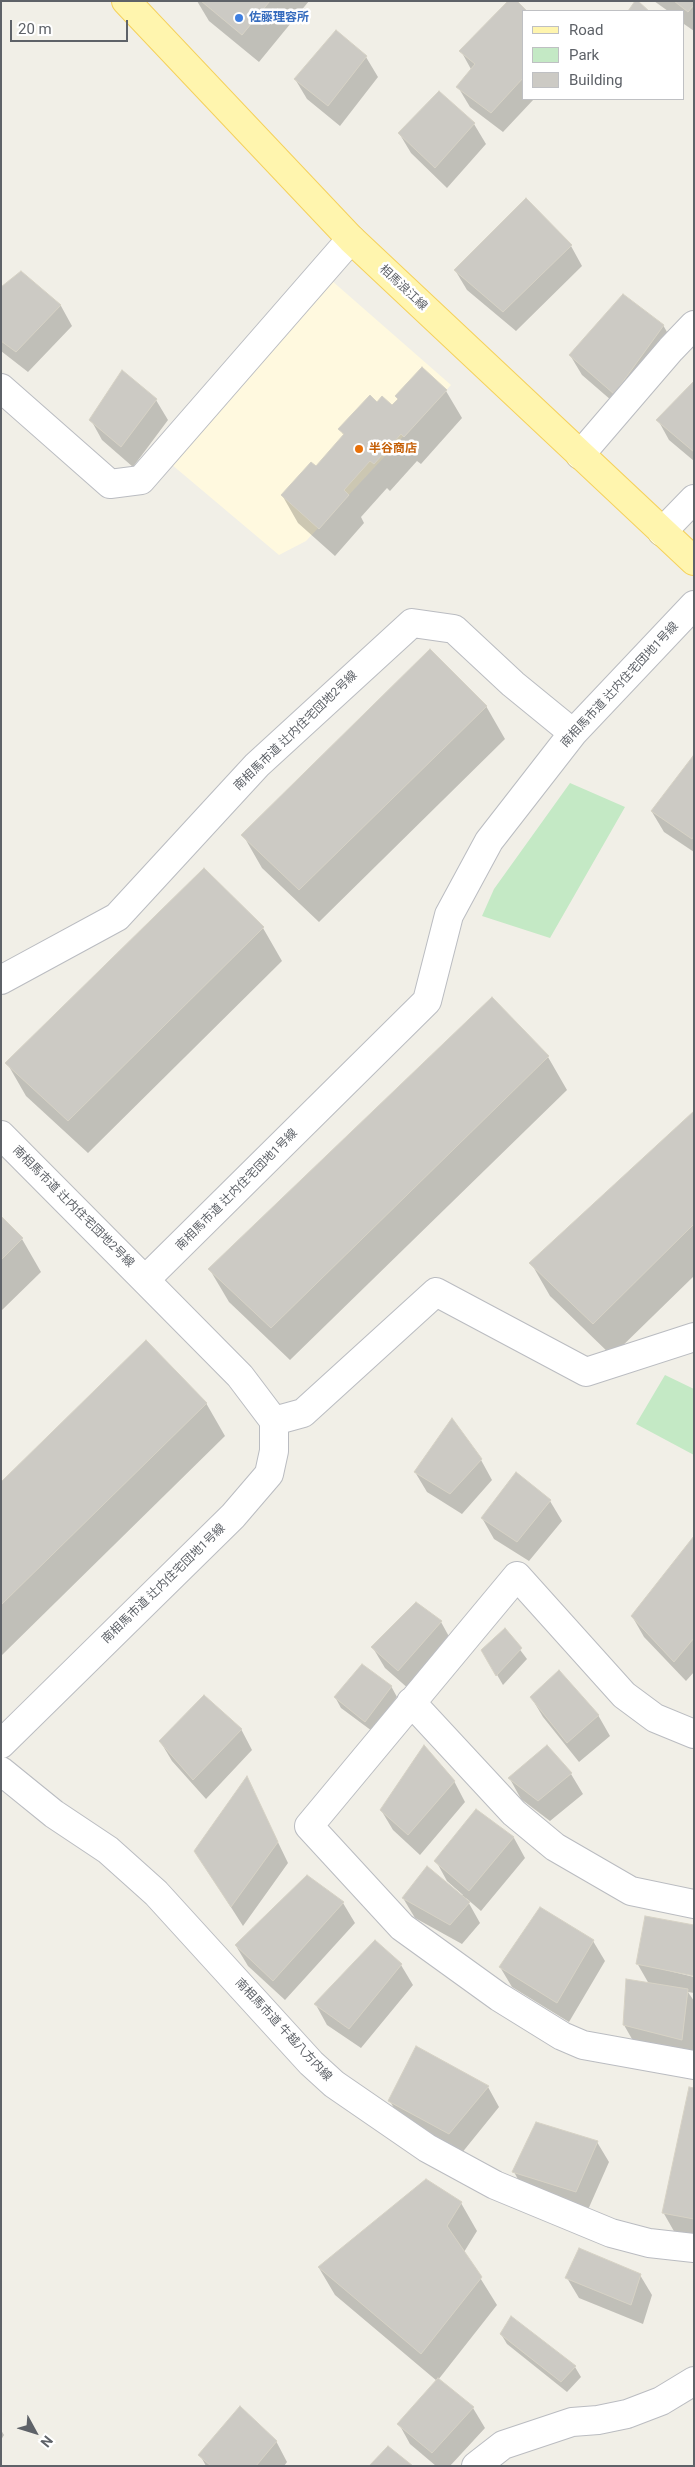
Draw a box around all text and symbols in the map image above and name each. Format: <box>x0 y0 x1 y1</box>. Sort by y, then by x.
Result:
scale bar <box>12 10 130 42</box>
legend <box>522 10 685 100</box>
place label: 佐藤理容所 <box>249 11 309 25</box>
marker: 佐藤理容所 <box>233 12 245 24</box>
text: 20 m <box>18 20 52 38</box>
text: Road <box>569 21 603 39</box>
text: Park <box>569 46 599 64</box>
text: Building <box>569 71 623 89</box>
street label: 相馬浪江線 <box>376 262 430 314</box>
place label: 半谷商店 <box>369 442 417 456</box>
marker: 半谷商店 <box>353 443 365 455</box>
street label: 南相馬市道 辻内住宅団地1号線 <box>558 619 682 751</box>
street label: 南相馬市道 辻内住宅団地2号線 <box>231 668 361 794</box>
street label: 南相馬市道 辻内住宅団地1号線 <box>173 1126 301 1254</box>
street label: 南相馬市道 辻内住宅団地2号線 <box>9 1143 137 1271</box>
street label: 南相馬市道 辻内住宅団地1号線 <box>99 1521 229 1647</box>
street label: 南相馬市道 牛越八方内線 <box>232 1976 334 2084</box>
north arrow <box>10 2407 60 2457</box>
text: N <box>37 2433 56 2450</box>

